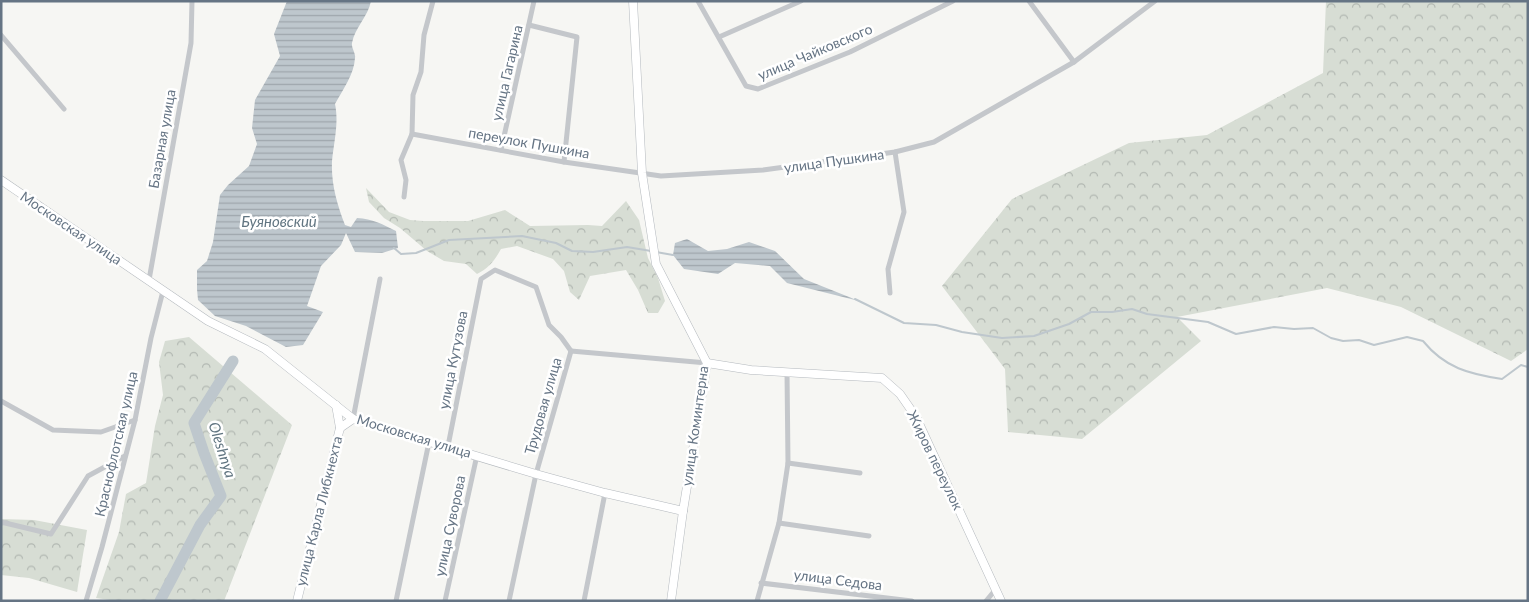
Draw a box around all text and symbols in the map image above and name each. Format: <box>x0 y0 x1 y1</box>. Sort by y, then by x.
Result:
street label: улица Чайковского <box>755 20 875 83</box>
street label: улица Гагарина <box>487 23 526 122</box>
street label: Базарная улица <box>144 88 179 190</box>
street label: переулок Пушкина <box>467 123 591 162</box>
street label: улица Пушкина <box>783 145 885 176</box>
street label: Московская улица <box>17 187 125 268</box>
water label: Буяновский <box>241 212 317 230</box>
street label: улица Кутузова <box>435 309 470 411</box>
street label: Трудовая улица <box>521 355 564 456</box>
street label: улица Коминтерна <box>678 365 711 487</box>
street label: Краснофлотская улица <box>91 370 141 518</box>
street label: Жиров переулок <box>904 407 967 513</box>
street label: Московская улица <box>355 410 474 461</box>
water label: Oleshnya <box>205 419 241 480</box>
street label: улица Карла Либкнехта <box>292 434 345 588</box>
street label: улица Суворова <box>431 474 469 578</box>
street label: улица Седова <box>793 566 883 593</box>

